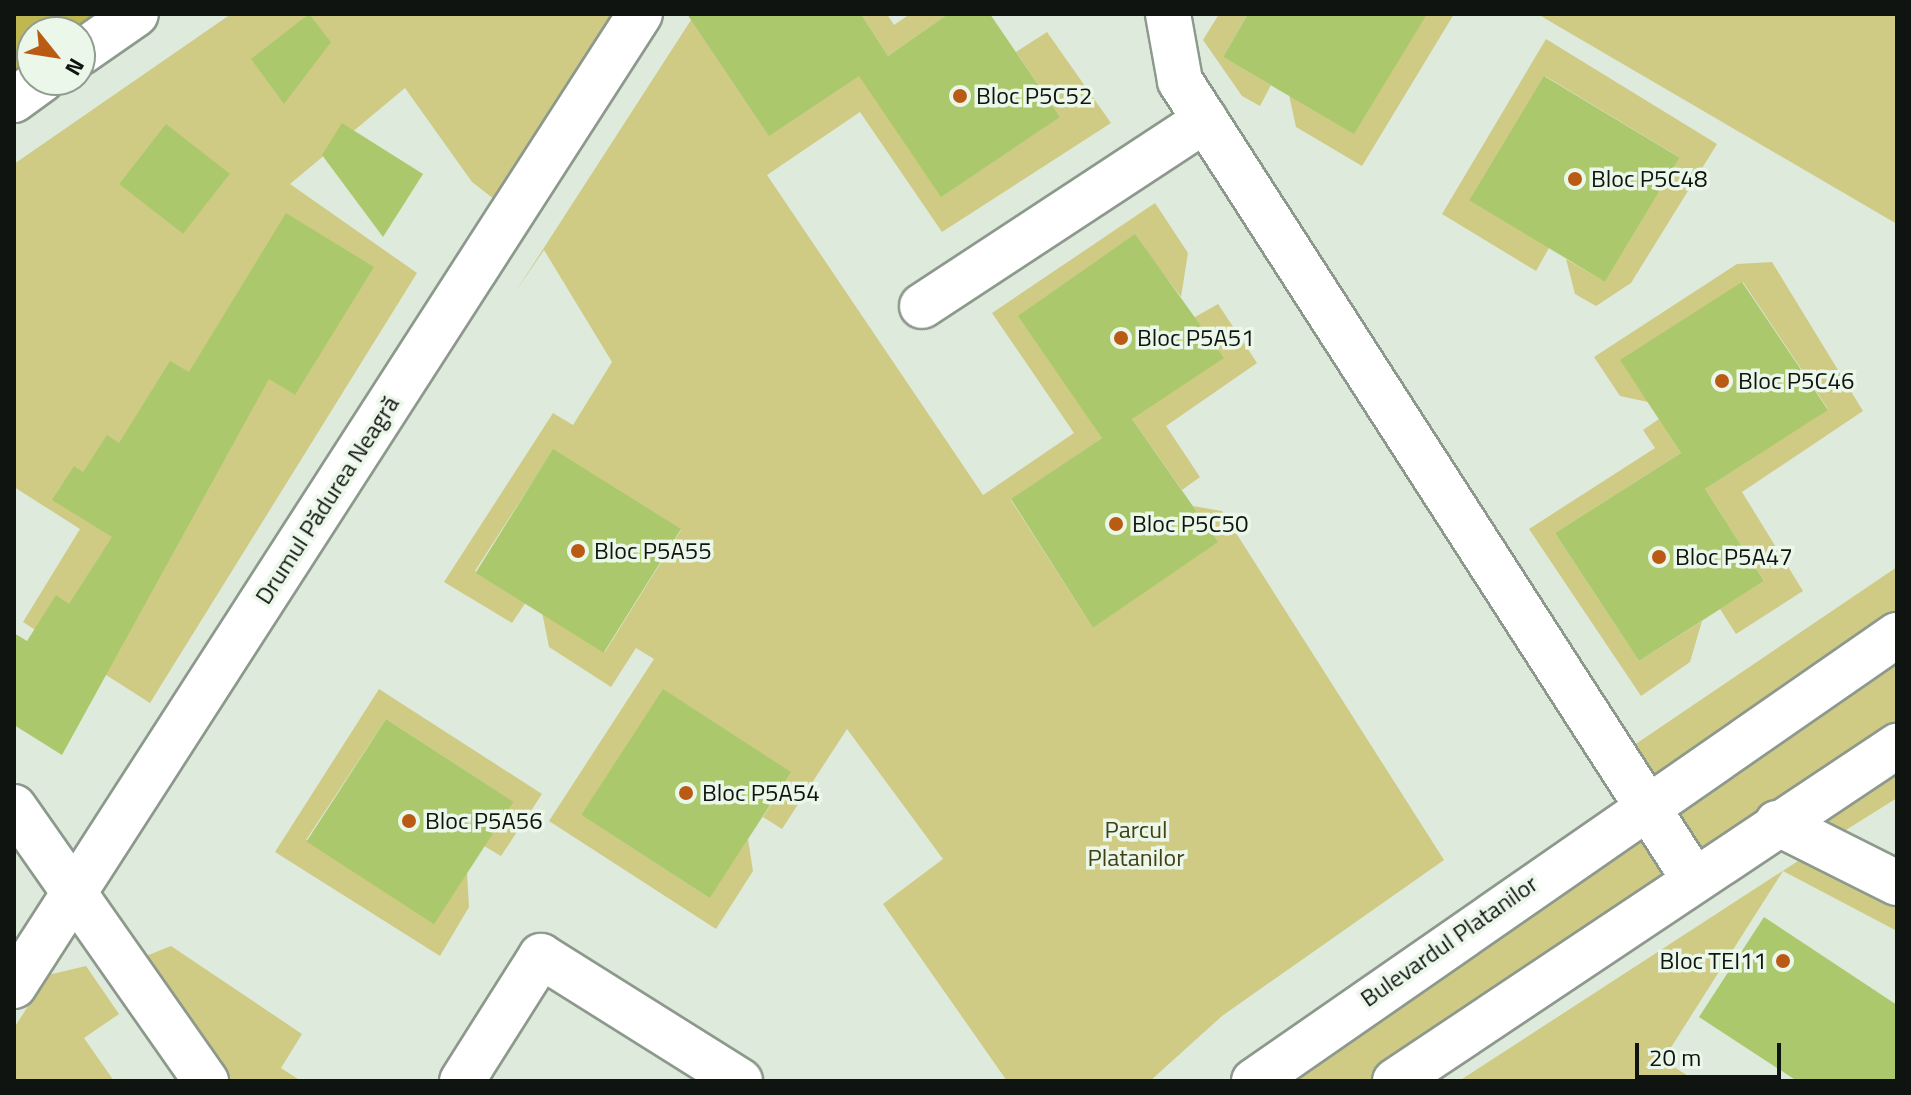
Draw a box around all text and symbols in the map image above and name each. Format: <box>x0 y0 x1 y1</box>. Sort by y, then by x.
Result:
north arrow <box>16 16 96 96</box>
text: N <box>57 52 94 82</box>
place label: Bloc P5C52 <box>976 82 1092 110</box>
marker: Bloc P5C52 <box>951 87 969 105</box>
place label: Bloc P5C48 <box>1591 165 1707 193</box>
marker: Bloc P5C48 <box>1566 170 1584 188</box>
place label: Bloc P5A51 <box>1137 324 1255 352</box>
marker: Bloc P5A51 <box>1112 329 1130 347</box>
place label: Bloc P5C46 <box>1738 367 1854 395</box>
marker: Bloc P5C46 <box>1713 372 1731 390</box>
street label: Drumul Pădurea Neagră <box>249 391 405 609</box>
place label: Bloc P5C50 <box>1132 510 1248 538</box>
marker: Bloc P5C50 <box>1107 515 1125 533</box>
place label: Bloc P5A55 <box>594 537 712 565</box>
marker: Bloc P5A55 <box>569 542 587 560</box>
place label: Bloc P5A47 <box>1675 543 1793 571</box>
marker: Bloc P5A47 <box>1650 548 1668 566</box>
place label: Bloc P5A54 <box>702 779 820 807</box>
marker: Bloc P5A54 <box>677 784 695 802</box>
place label: Bloc P5A56 <box>425 807 543 835</box>
marker: Bloc P5A56 <box>400 812 418 830</box>
park label: Parcul Platanilor <box>1088 816 1184 872</box>
street label: Bulevardul Platanilor <box>1355 869 1543 1013</box>
place label: Bloc TEI11 <box>1660 947 1767 975</box>
marker: Bloc TEI11 <box>1774 952 1792 970</box>
scale bar <box>1639 1027 1785 1077</box>
text: 20 m <box>1649 1039 1701 1075</box>

